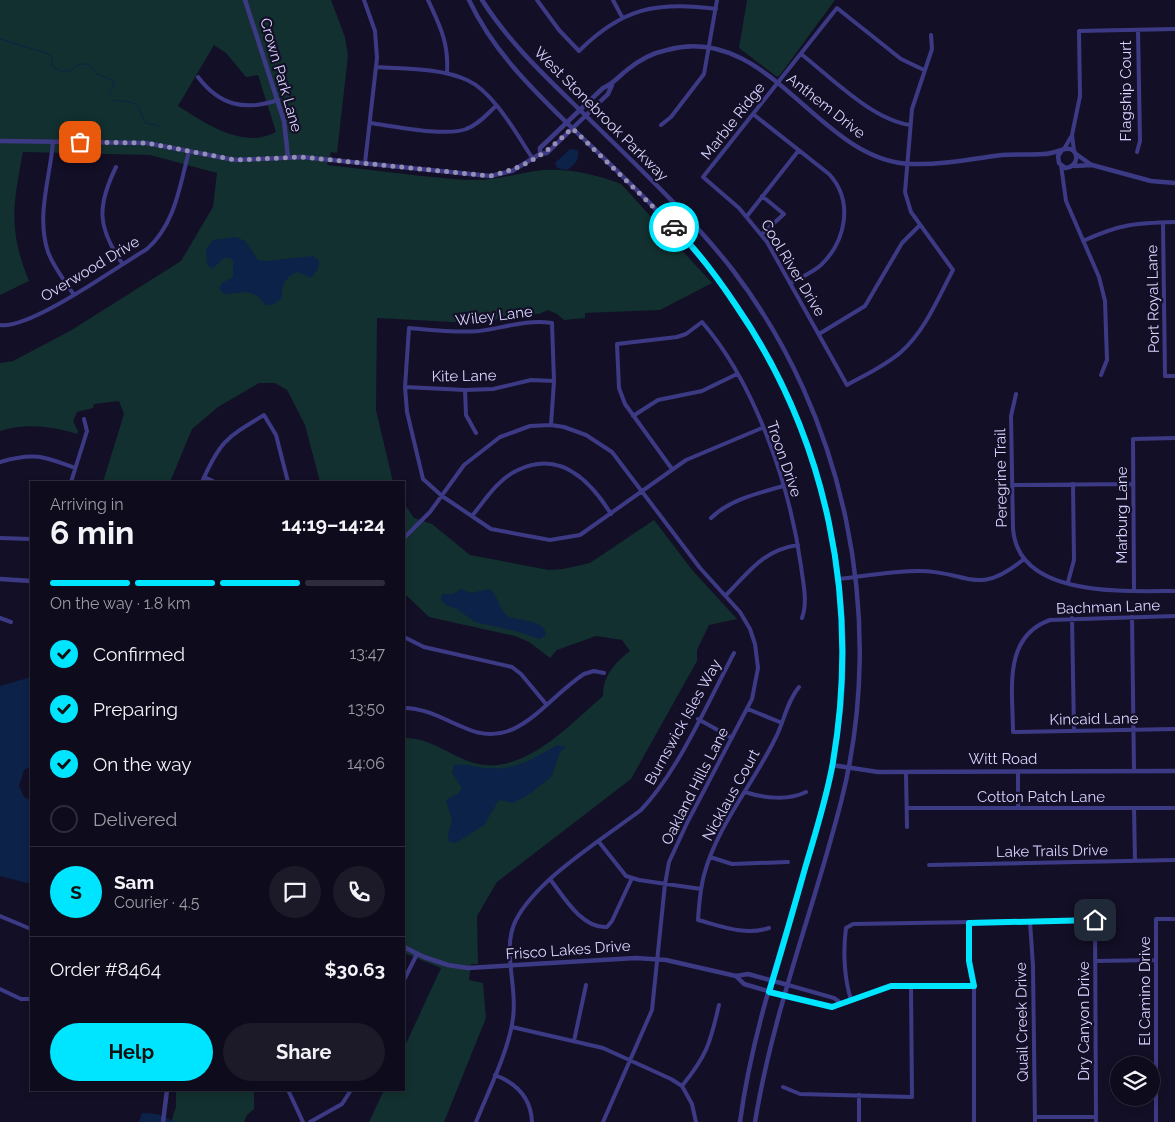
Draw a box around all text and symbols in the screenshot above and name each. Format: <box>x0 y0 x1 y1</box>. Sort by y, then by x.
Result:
street label: Crown Park Lane <box>256 16 306 134</box>
street label: Flagship Court <box>1117 40 1135 142</box>
street label: West Stonebrook Parkway <box>530 43 672 185</box>
street label: Anthem Drive <box>783 70 869 142</box>
street label: Marble Ridge <box>697 79 769 163</box>
pin <box>59 121 101 163</box>
icon: bag <box>66 128 94 156</box>
courier <box>649 202 699 252</box>
icon: car <box>660 213 688 241</box>
street label: Cool River Drive <box>757 216 829 320</box>
street label: Overwood Drive <box>37 232 143 306</box>
street label: Port Royal Lane <box>1143 244 1163 353</box>
street label: Wiley Lane <box>454 302 534 330</box>
street label: Kite Lane <box>431 366 497 386</box>
street label: Troon Drive <box>763 419 805 499</box>
street label: Peregrine Trail <box>991 427 1011 528</box>
street label: Marburg Lane <box>1113 466 1131 564</box>
text: Arriving in <box>50 495 124 514</box>
text: 14:19–14:24 <box>282 513 385 535</box>
text: 6 min <box>50 514 134 551</box>
text: On the way · 1.8 km <box>50 594 190 613</box>
street label: Bachman Lane <box>1056 596 1161 618</box>
icon: check <box>50 640 78 668</box>
text: Confirmed <box>93 643 185 665</box>
text: 13:47 <box>349 644 385 663</box>
street label: Burnswick Isles Way <box>641 656 725 788</box>
icon: check <box>50 695 78 723</box>
text: Preparing <box>93 698 178 720</box>
text: 13:50 <box>348 699 385 718</box>
street label: Kincaid Lane <box>1049 709 1139 729</box>
street label: Oakland Hills Lane <box>658 724 733 848</box>
street label: Nicklaus Court <box>698 746 764 844</box>
icon: check <box>50 750 78 778</box>
street label: Witt Road <box>969 750 1037 768</box>
text: On the way <box>93 753 192 775</box>
text: 14:06 <box>347 754 385 773</box>
street label: Cotton Patch Lane <box>977 788 1105 806</box>
text: Delivered <box>93 808 177 830</box>
street label: Lake Trails Drive <box>996 841 1108 861</box>
button: chat <box>269 866 321 918</box>
button: phone <box>333 866 385 918</box>
text: Sam <box>114 871 154 893</box>
text: S <box>70 881 82 903</box>
text: Courier · 4.5 <box>114 893 199 912</box>
pin <box>1074 899 1116 941</box>
icon: home <box>1081 906 1109 934</box>
street label: El Camino Drive <box>1136 936 1154 1046</box>
street label: Frisco Lakes Drive <box>505 937 631 963</box>
text: Order #8464 <box>50 958 161 980</box>
text: $30.63 <box>324 958 385 980</box>
street label: Dry Canyon Drive <box>1075 961 1093 1081</box>
street label: Quail Creek Drive <box>1012 962 1032 1082</box>
button: Help <box>50 1023 213 1081</box>
button: Share <box>223 1023 385 1081</box>
map controls <box>1110 1056 1160 1106</box>
button: layers <box>1110 1056 1160 1106</box>

